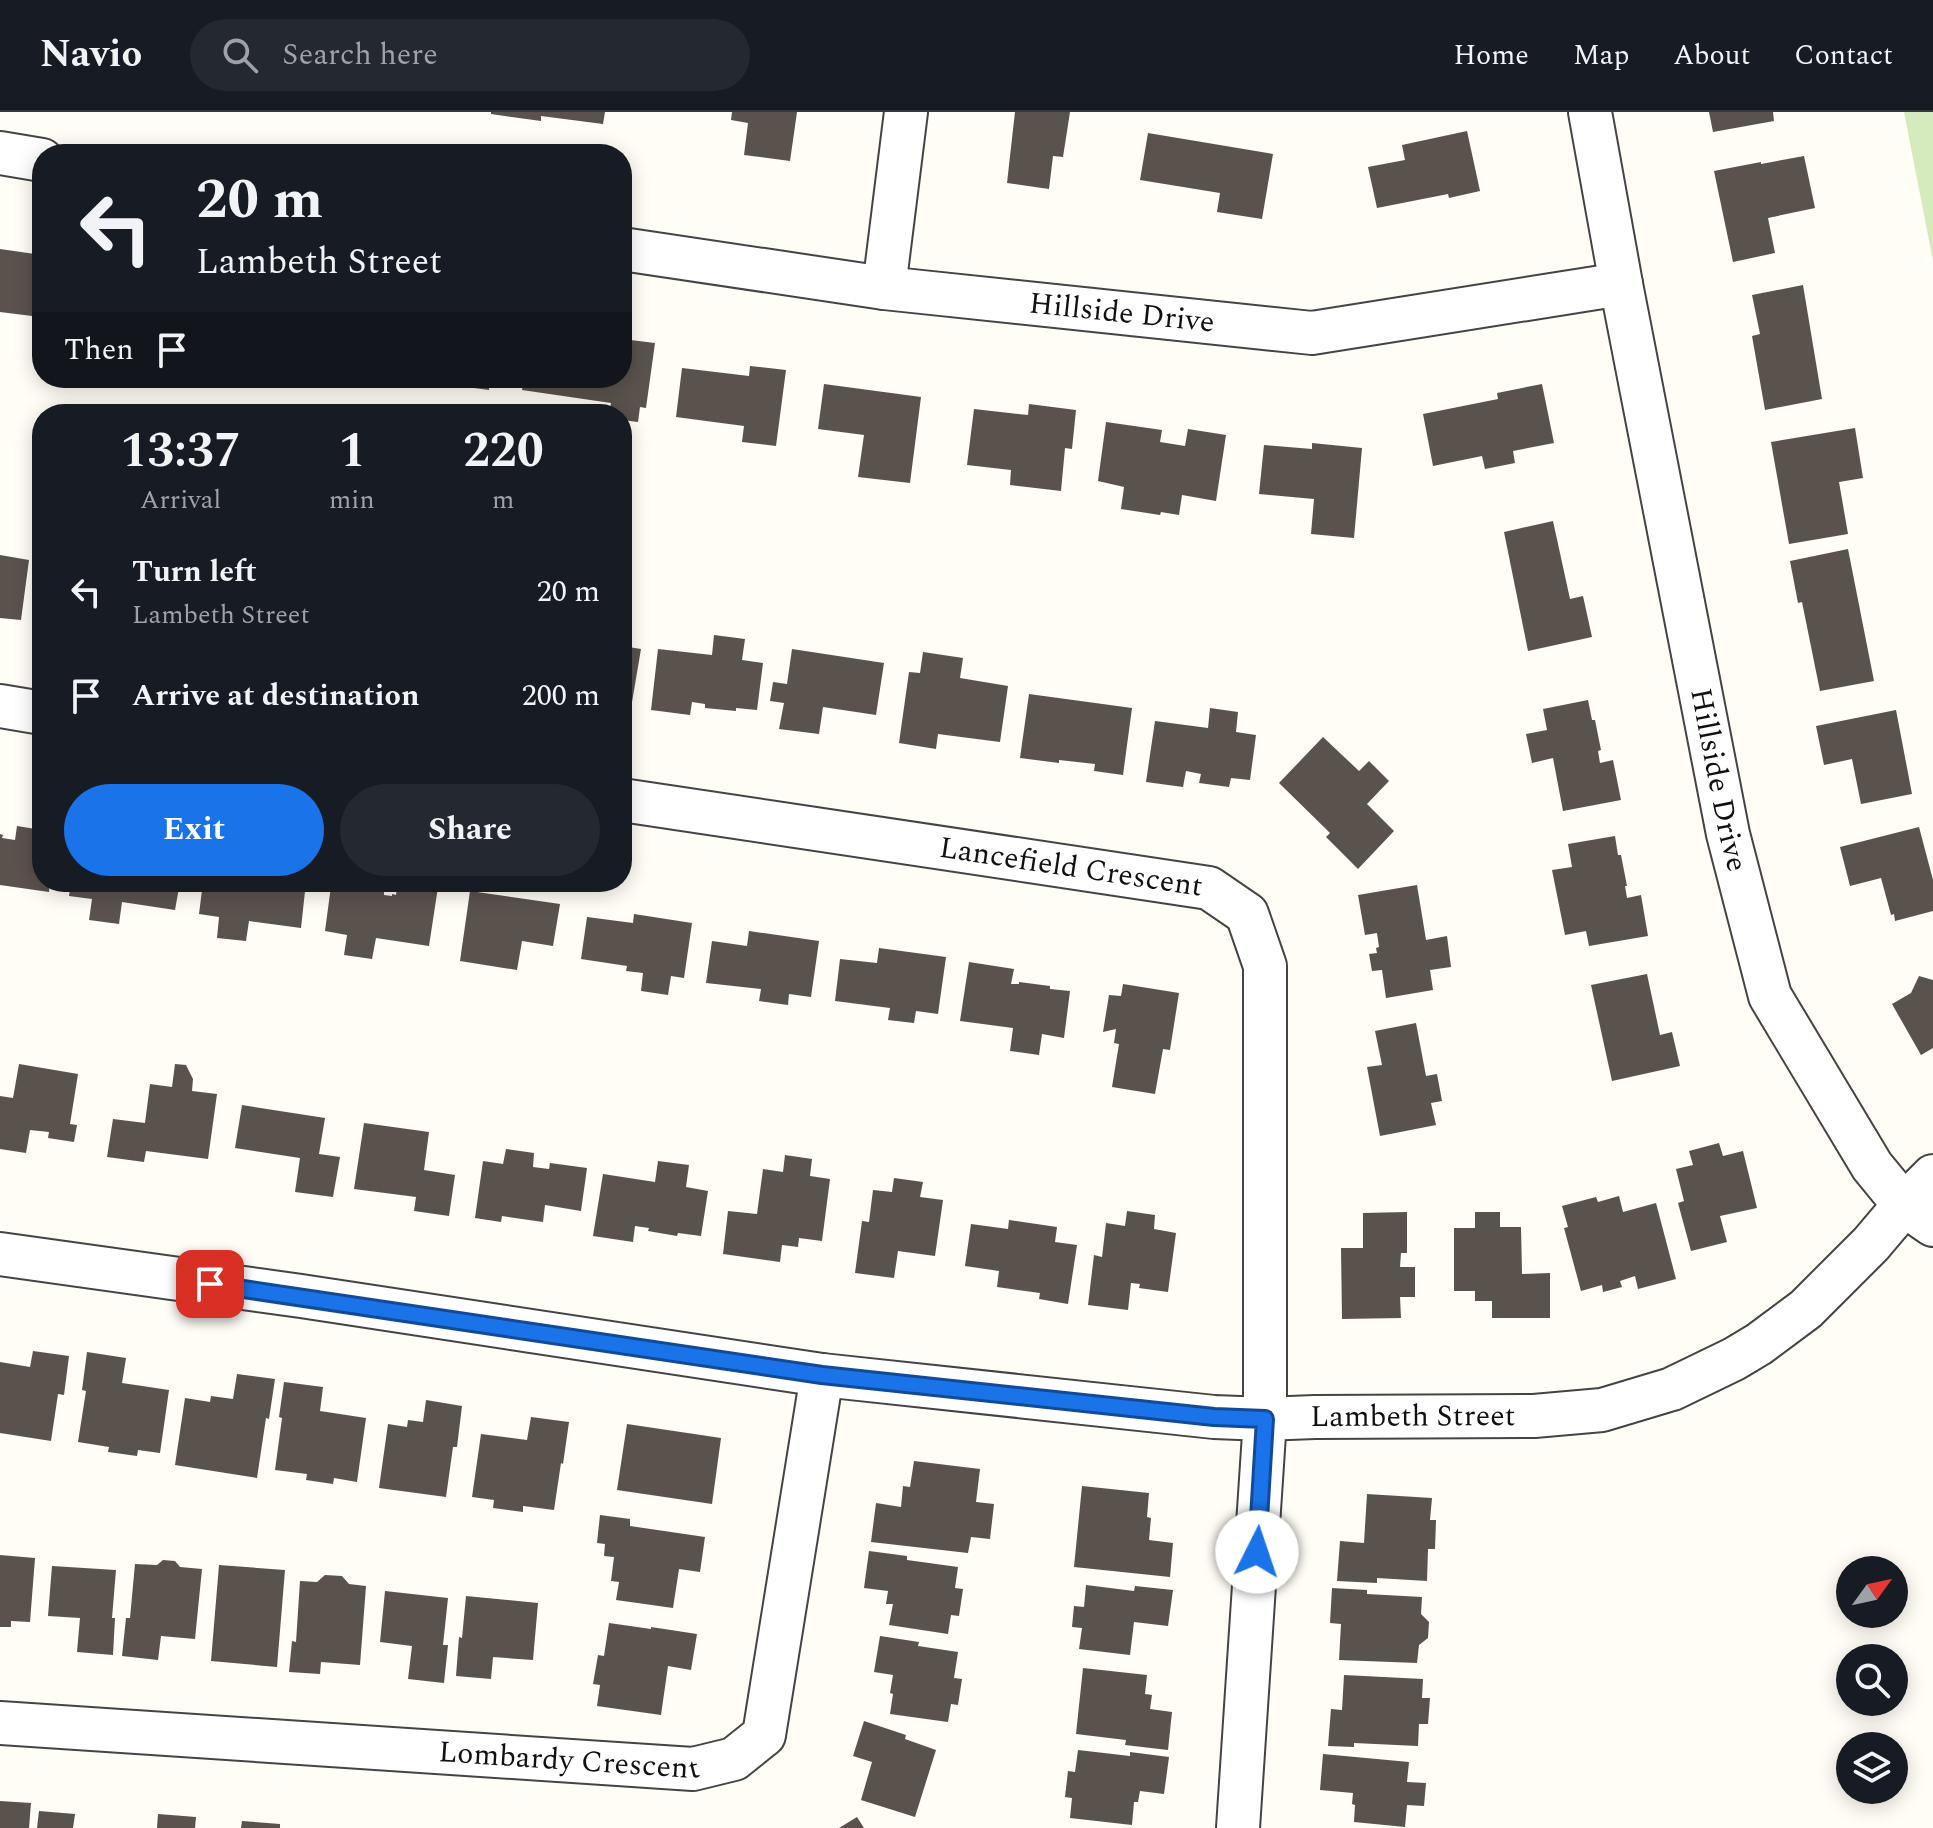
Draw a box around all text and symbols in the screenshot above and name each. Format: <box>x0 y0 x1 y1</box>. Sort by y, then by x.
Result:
search box <box>190 19 750 91</box>
text: Navio <box>40 26 142 84</box>
text: Search here <box>282 32 438 78</box>
icon: search <box>218 33 262 77</box>
text: Home <box>1453 34 1529 77</box>
text: Map <box>1573 34 1629 77</box>
text: About <box>1673 34 1750 77</box>
text: Contact <box>1794 34 1893 77</box>
text: 20 m <box>196 158 323 243</box>
icon: left <box>64 176 168 280</box>
text: Lambeth Street <box>196 235 442 290</box>
street label: Hillside Drive <box>1027 280 1217 346</box>
text: Then <box>64 327 134 373</box>
icon: arrive <box>150 328 194 372</box>
text: 13:37 <box>120 415 241 488</box>
text: 1 <box>338 415 365 488</box>
text: 220 <box>463 415 544 488</box>
text: Arrival <box>140 480 221 520</box>
text: min <box>329 480 375 520</box>
text: m <box>492 480 514 520</box>
text: Turn left <box>132 549 257 595</box>
text: 20 m <box>537 569 600 615</box>
icon: left <box>64 570 108 614</box>
text: Lambeth Street <box>132 595 310 635</box>
text: Arrive at destination <box>132 673 419 719</box>
text: 200 m <box>522 673 600 719</box>
icon: arrive <box>64 674 108 718</box>
street label: Hillside Drive <box>1677 684 1760 876</box>
button: Exit <box>64 784 324 876</box>
button: Share <box>340 784 600 876</box>
street label: Lancefield Crescent <box>936 825 1206 910</box>
pin <box>176 1250 244 1318</box>
icon: arrive <box>188 1262 232 1306</box>
street label: Lambeth Street <box>1310 1393 1515 1440</box>
position arrow <box>1215 1510 1299 1594</box>
north arrow <box>1836 1556 1908 1628</box>
map controls <box>1836 1556 1908 1804</box>
button: search <box>1836 1644 1908 1716</box>
street label: Lombardy Crescent <box>437 1729 704 1792</box>
button: layers <box>1836 1732 1908 1804</box>

